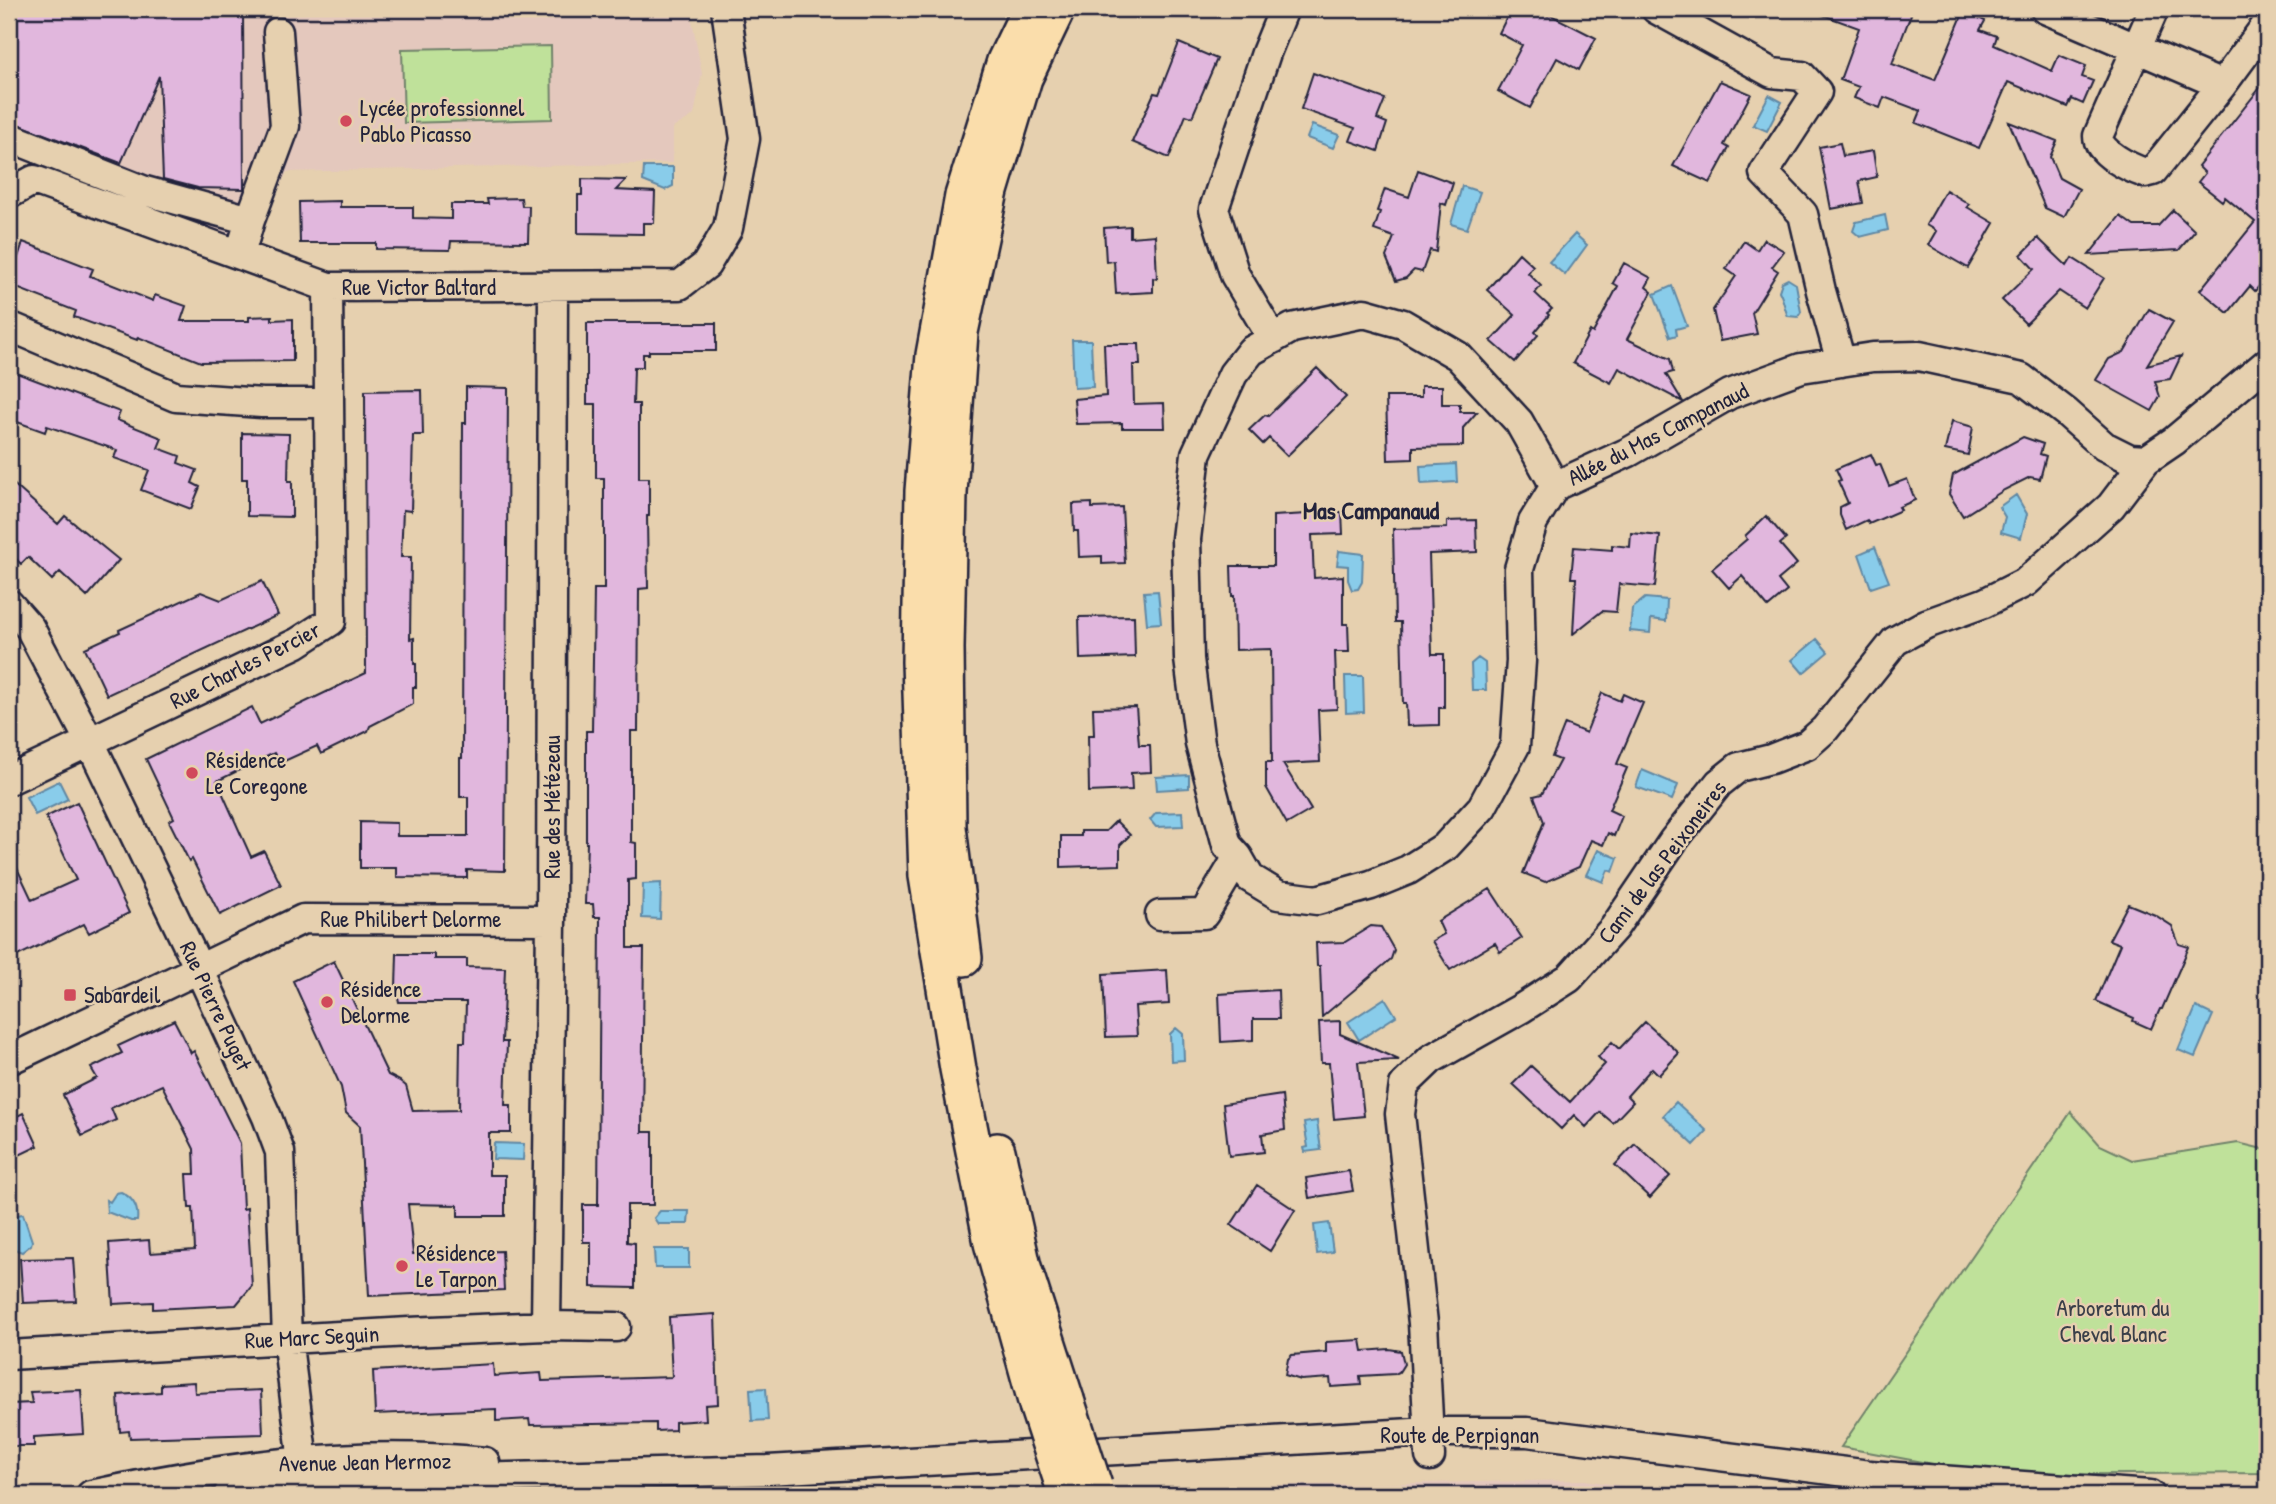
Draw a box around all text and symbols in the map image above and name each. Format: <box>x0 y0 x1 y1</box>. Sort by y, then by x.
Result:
place label: Lycée professionnel Pablo Picasso <box>360 92 525 149</box>
marker: Lycée professionnel Pablo Picasso <box>338 113 354 129</box>
street label: Rue Victor Baltard <box>342 271 496 302</box>
street label: Allée du Mas Campanaud <box>1562 375 1753 492</box>
district label: Mas Campanaud <box>1303 494 1440 527</box>
street label: Rue Charles Percier <box>164 613 325 716</box>
street label: Rue des Métézeau <box>536 735 567 879</box>
place label: Résidence Le Coregone <box>206 744 308 801</box>
marker: Résidence Le Coregone <box>184 765 200 781</box>
street label: Cami de las Peixoneires <box>1590 774 1733 950</box>
street label: Rue Philibert Delorme <box>320 903 502 934</box>
street label: Rue Pierre Puget <box>173 936 260 1076</box>
place label: Résidence Delorme <box>341 973 421 1030</box>
place label: Sabardeil <box>84 979 161 1010</box>
marker: Sabardeil <box>62 987 78 1003</box>
marker: Résidence Delorme <box>319 994 335 1010</box>
place label: Résidence Le Tarpon <box>416 1237 497 1294</box>
marker: Résidence Le Tarpon <box>394 1258 410 1274</box>
park label: Arboretum du Cheval Blanc <box>2056 1292 2170 1349</box>
street label: Rue Marc Seguin <box>244 1318 380 1356</box>
street label: Route de Perpignan <box>1381 1419 1539 1450</box>
street label: Avenue Jean Mermoz <box>279 1444 452 1479</box>

